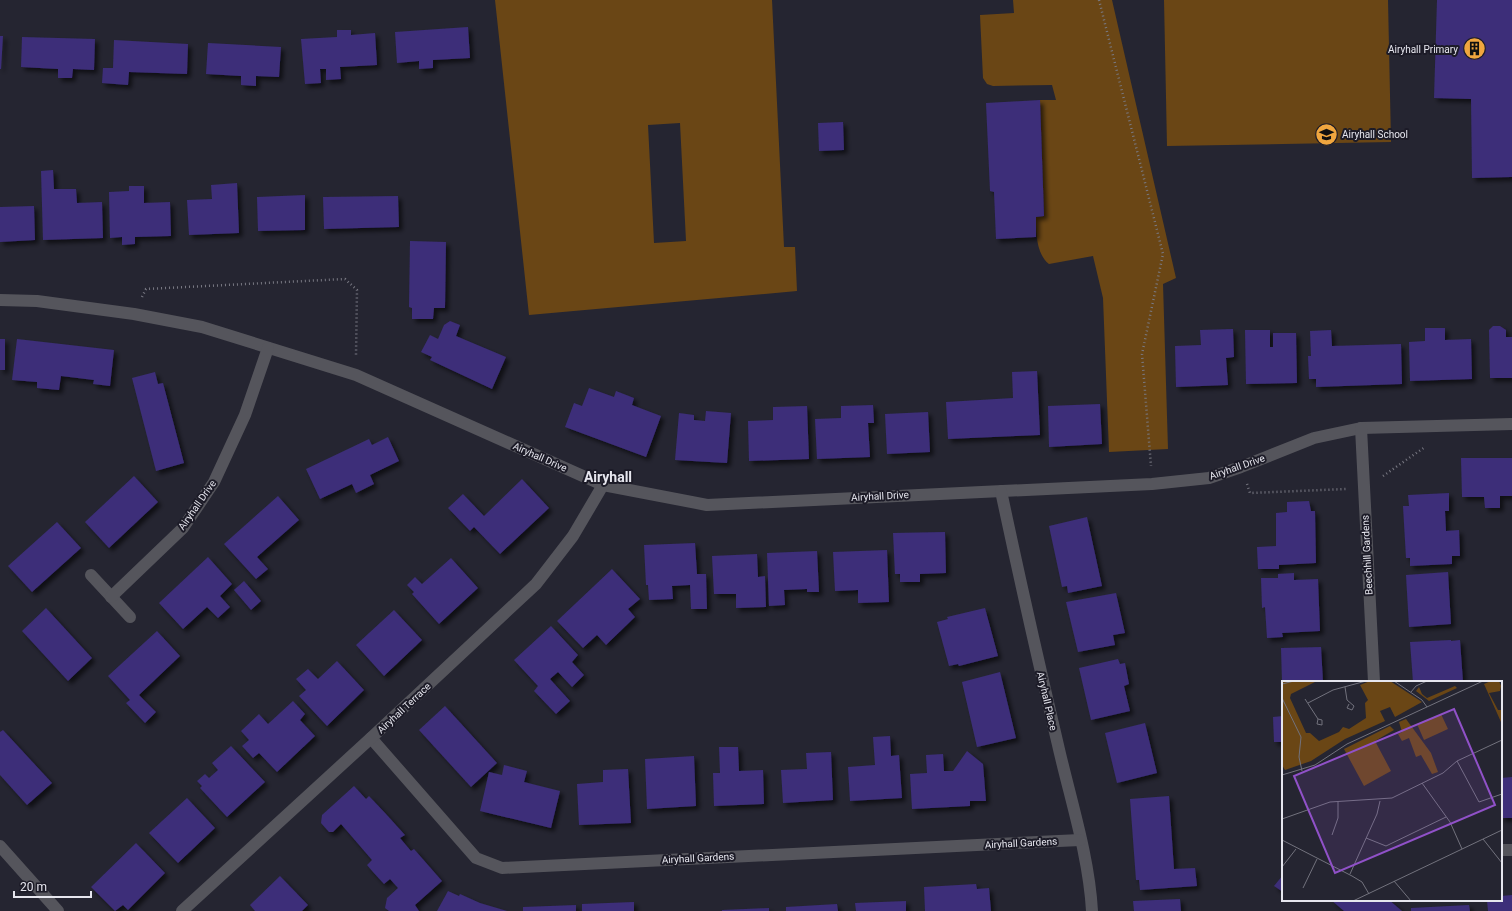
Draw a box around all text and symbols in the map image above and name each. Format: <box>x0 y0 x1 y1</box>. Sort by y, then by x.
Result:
building icon: Airyhall Primary <box>1461 36 1487 62</box>
place label: Airyhall Primary <box>1388 44 1458 55</box>
school or university icon: Airyhall School <box>1314 121 1340 147</box>
place label: Airyhall School <box>1342 129 1408 140</box>
street label: Airyhall Drive <box>511 440 569 474</box>
street label: Airyhall Drive <box>1208 452 1266 482</box>
district label: Airyhall <box>584 469 632 485</box>
street label: Airyhall Drive <box>176 478 218 532</box>
street label: Airyhall Drive <box>851 489 909 503</box>
street label: Beechhill Gardens <box>1359 515 1375 595</box>
street label: Airyhall Place <box>1035 670 1059 732</box>
street label: Airyhall Terrace <box>375 681 433 735</box>
inset map <box>1282 681 1502 901</box>
street label: Airyhall Gardens <box>984 836 1058 850</box>
street label: Airyhall Gardens <box>661 851 735 865</box>
scale bar <box>14 873 91 899</box>
text: 20 m <box>20 880 47 894</box>

